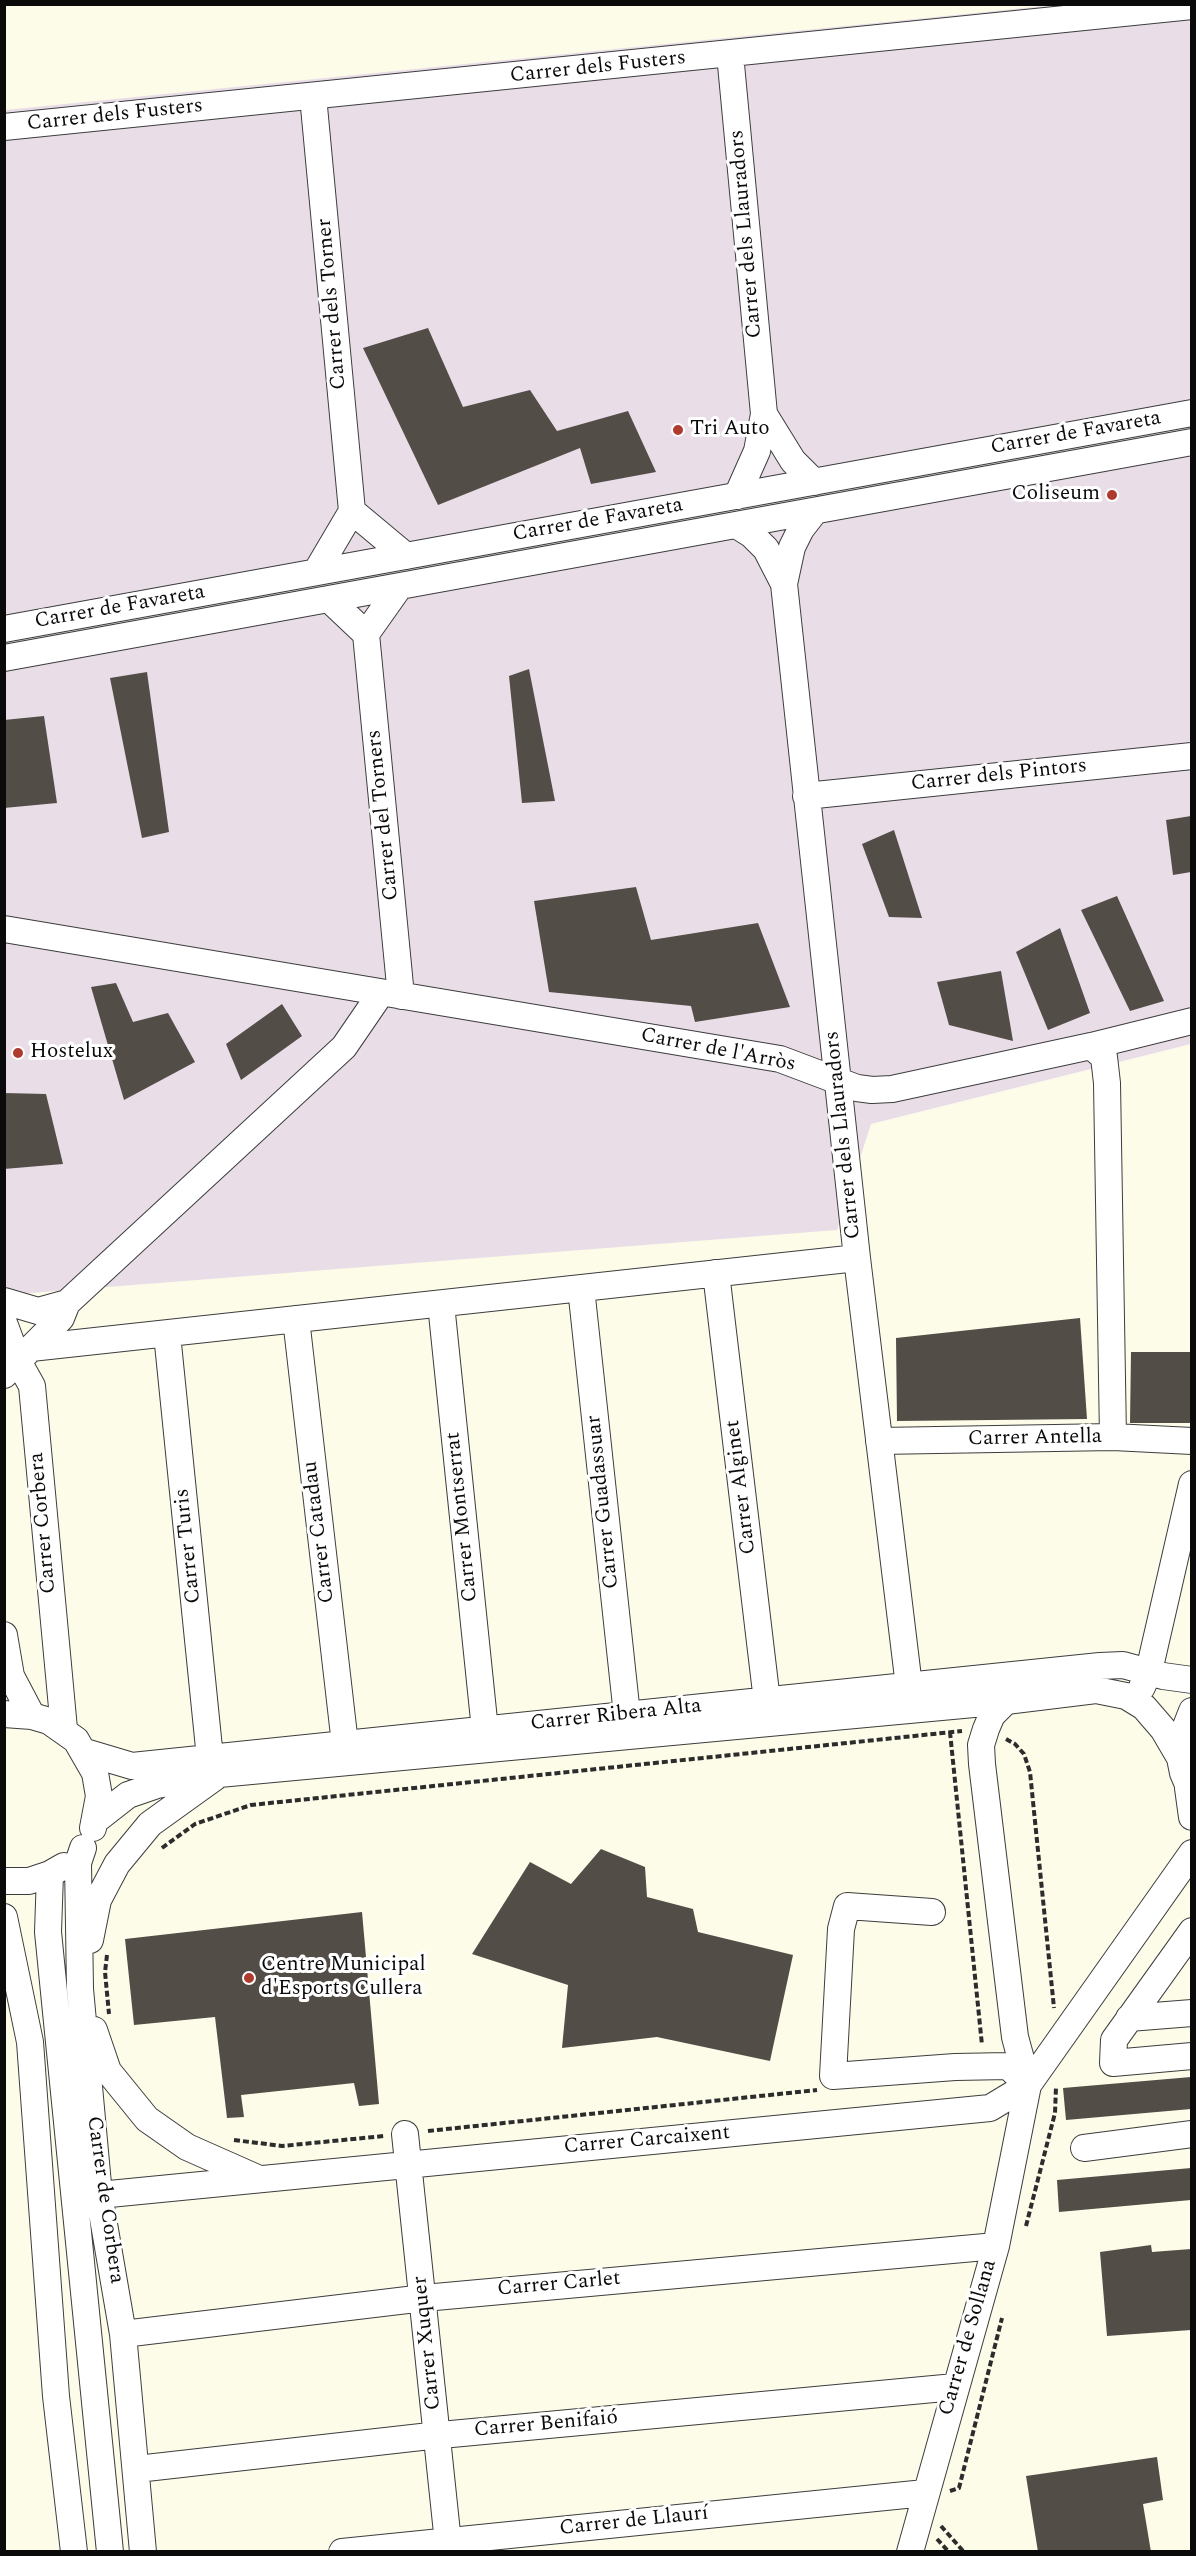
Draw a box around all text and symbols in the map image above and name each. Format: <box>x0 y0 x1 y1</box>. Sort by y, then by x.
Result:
street label: Carrer dels Fusters <box>509 46 687 90</box>
street label: Carrer dels Fusters <box>26 94 204 138</box>
street label: Carrer dels Llauradors <box>725 129 769 339</box>
street label: Carrer dels Torner <box>313 217 353 391</box>
street label: Carrer de Favareta <box>989 407 1163 461</box>
place label: Tri Auto <box>690 417 770 443</box>
marker: Tri Auto <box>671 423 685 437</box>
place label: Coliseum <box>1012 482 1100 508</box>
marker: Coliseum <box>1105 488 1119 502</box>
street label: Carrer de Favareta <box>511 494 685 548</box>
street label: Carrer de Favareta <box>33 581 207 635</box>
street label: Carrer del Torners <box>362 728 406 902</box>
street label: Carrer dels Pintors <box>910 754 1088 798</box>
street label: Carrer de l'Arròs <box>638 1024 798 1078</box>
street label: Carrer dels Llauradors <box>821 1030 867 1240</box>
place label: Hostelux <box>30 1040 113 1066</box>
marker: Hostelux <box>11 1046 25 1060</box>
street label: Carrer Guadassuar <box>582 1414 626 1590</box>
street label: Carrer Alginet <box>721 1418 763 1556</box>
street label: Carrer Antella <box>968 1425 1102 1453</box>
street label: Carrer Montserrat <box>442 1431 484 1603</box>
street label: Carrer Corbera <box>25 1451 63 1595</box>
street label: Carrer Catadau <box>299 1460 341 1604</box>
street label: Carrer Turis <box>170 1487 208 1605</box>
street label: Carrer Ribera Alta <box>529 1694 703 1738</box>
place label: Centre Municipal d'Esports Cullera <box>261 1953 426 2003</box>
marker: Centre Municipal d'Esports Cullera <box>242 1971 256 1985</box>
street label: Carrer de Corbera <box>80 2115 128 2285</box>
street label: Carrer Carcaixent <box>563 2121 731 2161</box>
street label: Carrer de Sollana <box>935 2257 1003 2419</box>
street label: Carrer Carlet <box>496 2267 622 2303</box>
street label: Carrer Xuquer <box>408 2275 448 2411</box>
street label: Carrer Benifaió <box>473 2406 619 2444</box>
street label: Carrer de Llaurí <box>558 2502 710 2542</box>

